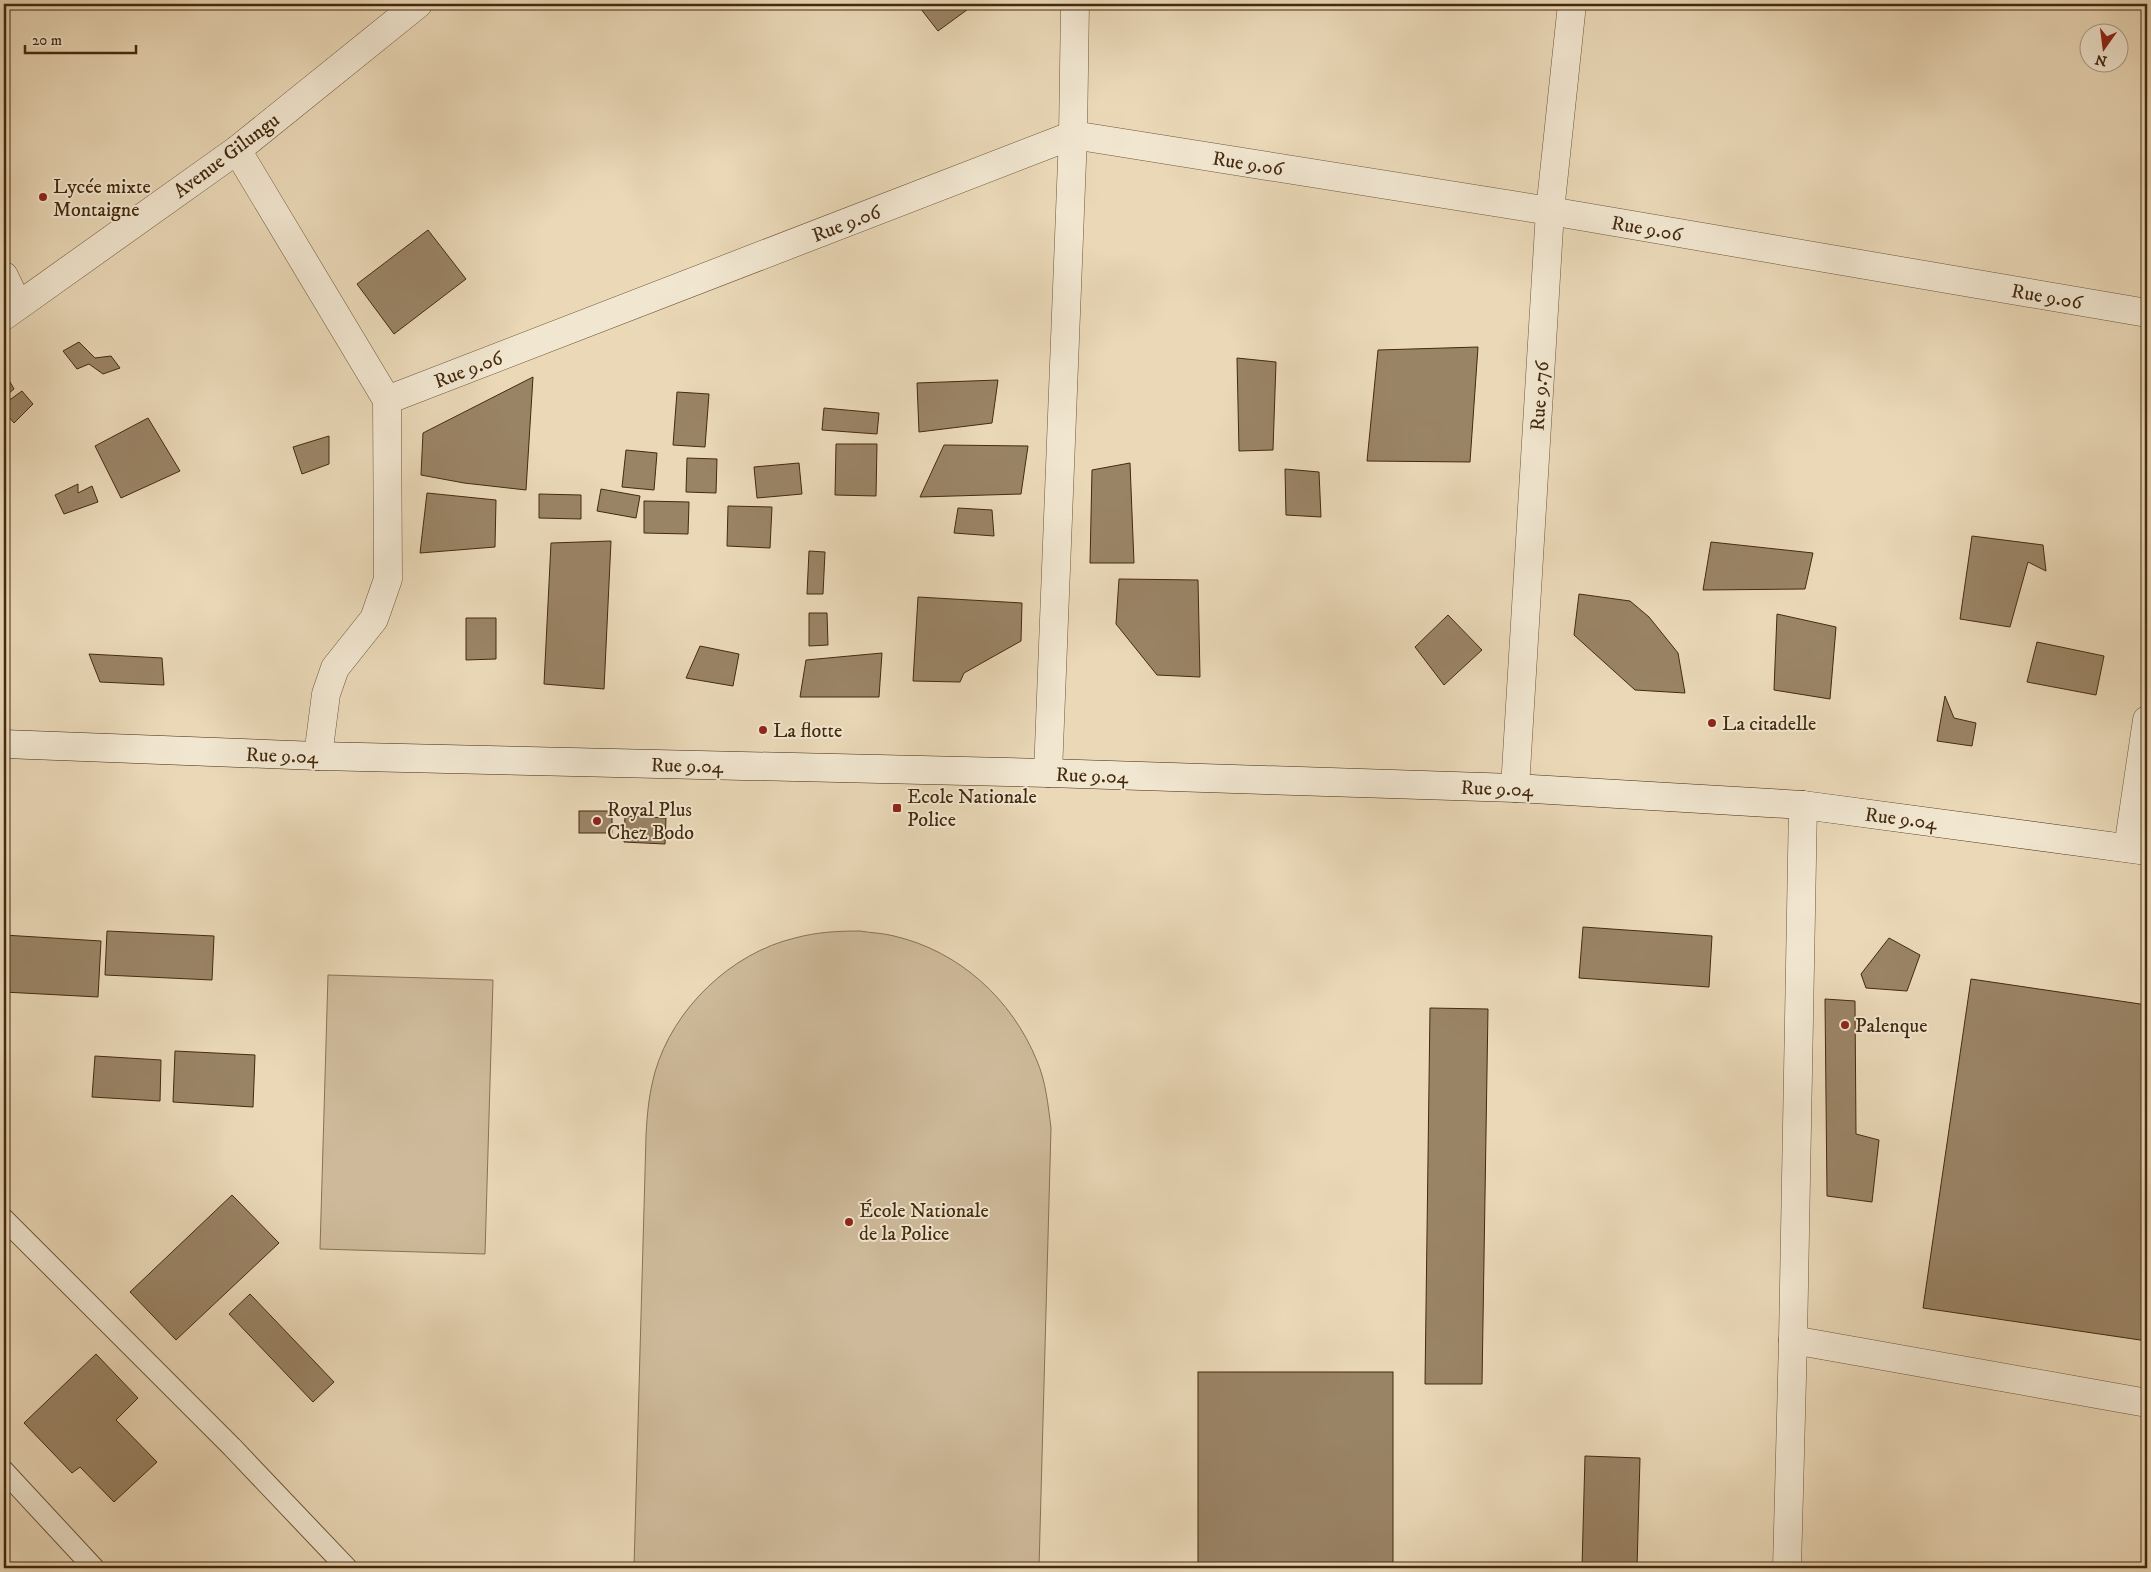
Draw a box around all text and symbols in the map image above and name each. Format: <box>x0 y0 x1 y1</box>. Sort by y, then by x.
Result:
scale bar <box>25 22 136 54</box>
north arrow <box>2078 22 2128 72</box>
text: 20 m <box>32 31 62 50</box>
text: N <box>2093 49 2109 70</box>
street label: Avenue Gilungu <box>169 108 285 204</box>
street label: Rue 9.06 <box>1211 147 1286 183</box>
place label: Lycée mixte Montaigne <box>53 175 151 223</box>
marker: Lycée mixte Montaigne <box>37 191 49 203</box>
street label: Rue 9.06 <box>809 200 885 249</box>
street label: Rue 9.06 <box>1609 211 1685 248</box>
street label: Rue 9.06 <box>2009 279 2085 316</box>
street label: Rue 9.06 <box>431 346 507 395</box>
street label: Rue 9.76 <box>1526 360 1555 432</box>
place label: La citadelle <box>1722 712 1816 737</box>
marker: La citadelle <box>1706 717 1718 729</box>
place label: La flotte <box>773 719 842 744</box>
marker: La flotte <box>757 724 769 736</box>
street label: Rue 9.04 <box>245 743 319 770</box>
street label: Rue 9.04 <box>651 753 724 780</box>
street label: Rue 9.04 <box>1055 763 1129 790</box>
street label: Rue 9.04 <box>1460 776 1534 803</box>
place label: Ecole Nationale Police <box>907 785 1037 833</box>
place label: Royal Plus Chez Bodo <box>607 798 694 846</box>
marker: Ecole Nationale Police <box>891 802 903 814</box>
street label: Rue 9.04 <box>1863 803 1939 836</box>
marker: Royal Plus Chez Bodo <box>591 815 603 827</box>
place label: Palenque <box>1855 1014 1928 1039</box>
marker: Palenque <box>1839 1019 1851 1031</box>
place label: École Nationale de la Police <box>859 1199 989 1247</box>
marker: École Nationale de la Police <box>843 1216 855 1228</box>

